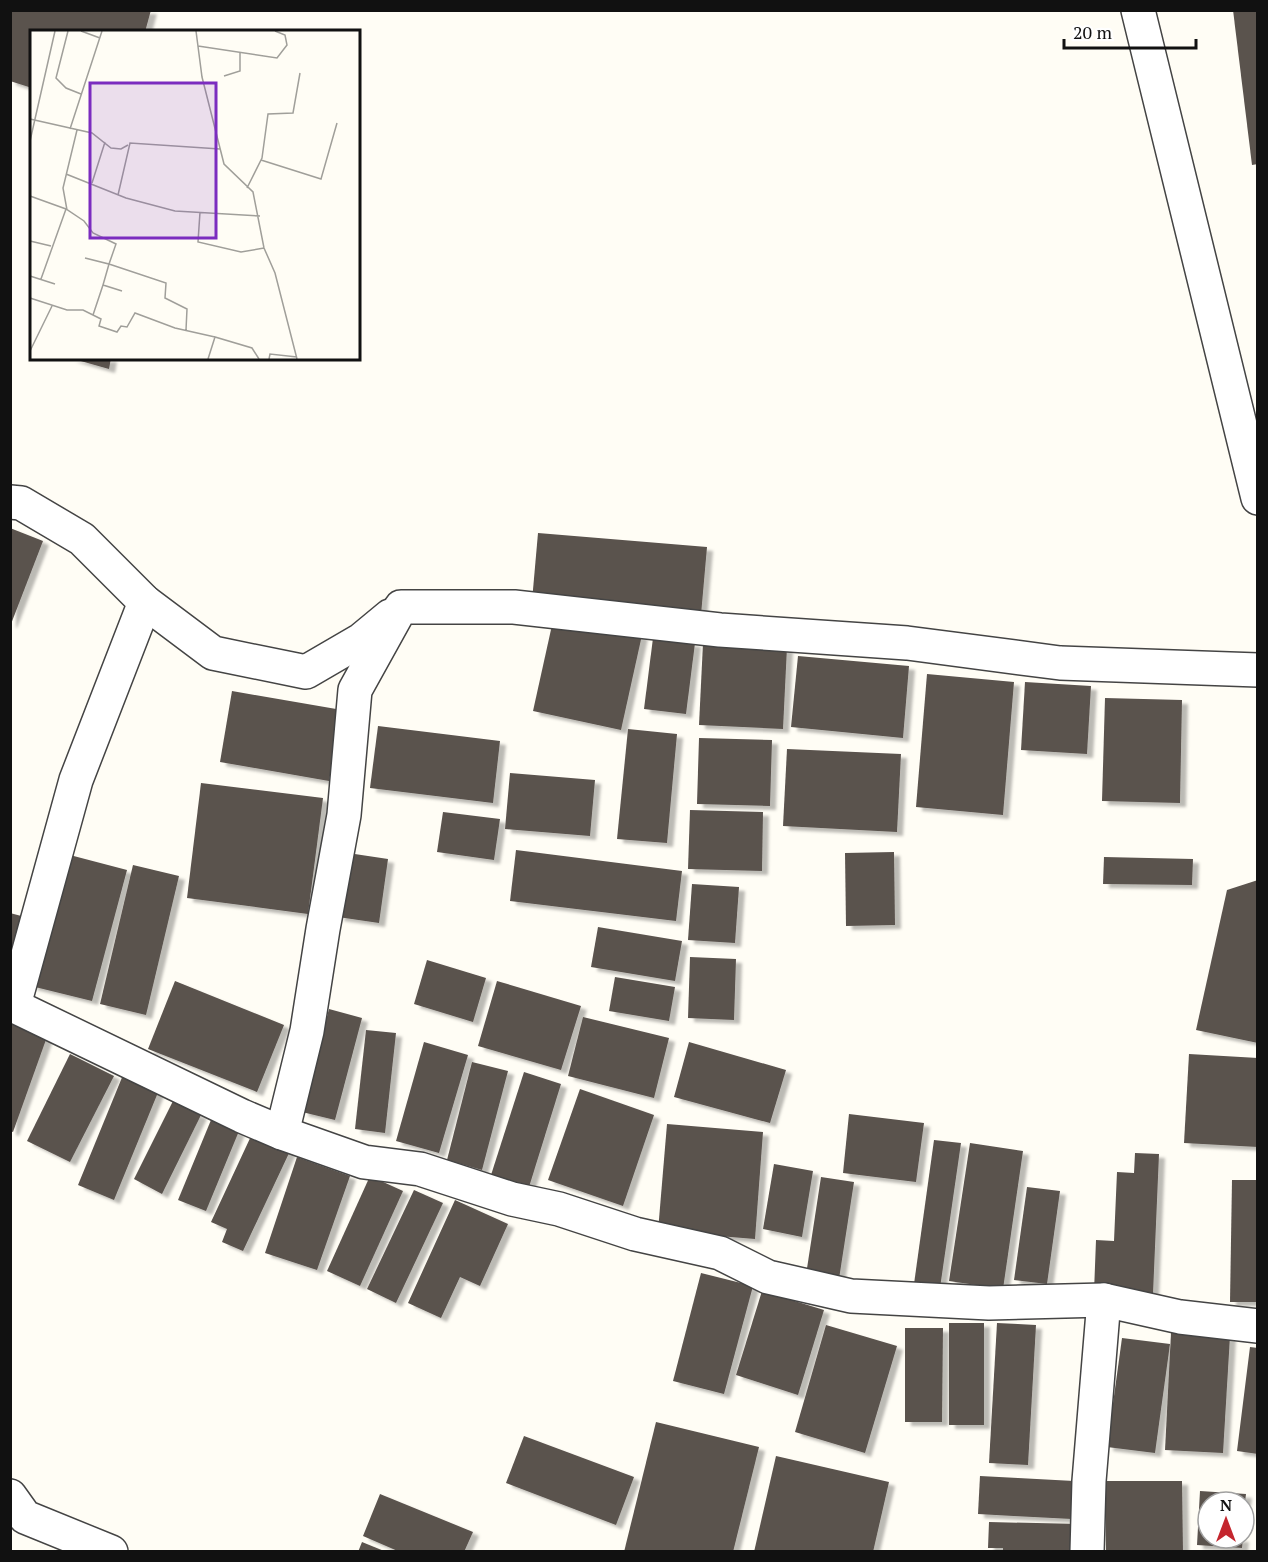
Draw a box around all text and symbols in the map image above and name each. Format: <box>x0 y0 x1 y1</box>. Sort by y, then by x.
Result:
scale bar <box>1064 12 1196 50</box>
text: 20 m <box>1073 20 1113 44</box>
inset map <box>30 30 360 360</box>
north arrow <box>1196 1490 1256 1550</box>
text: N <box>1220 1494 1232 1516</box>

